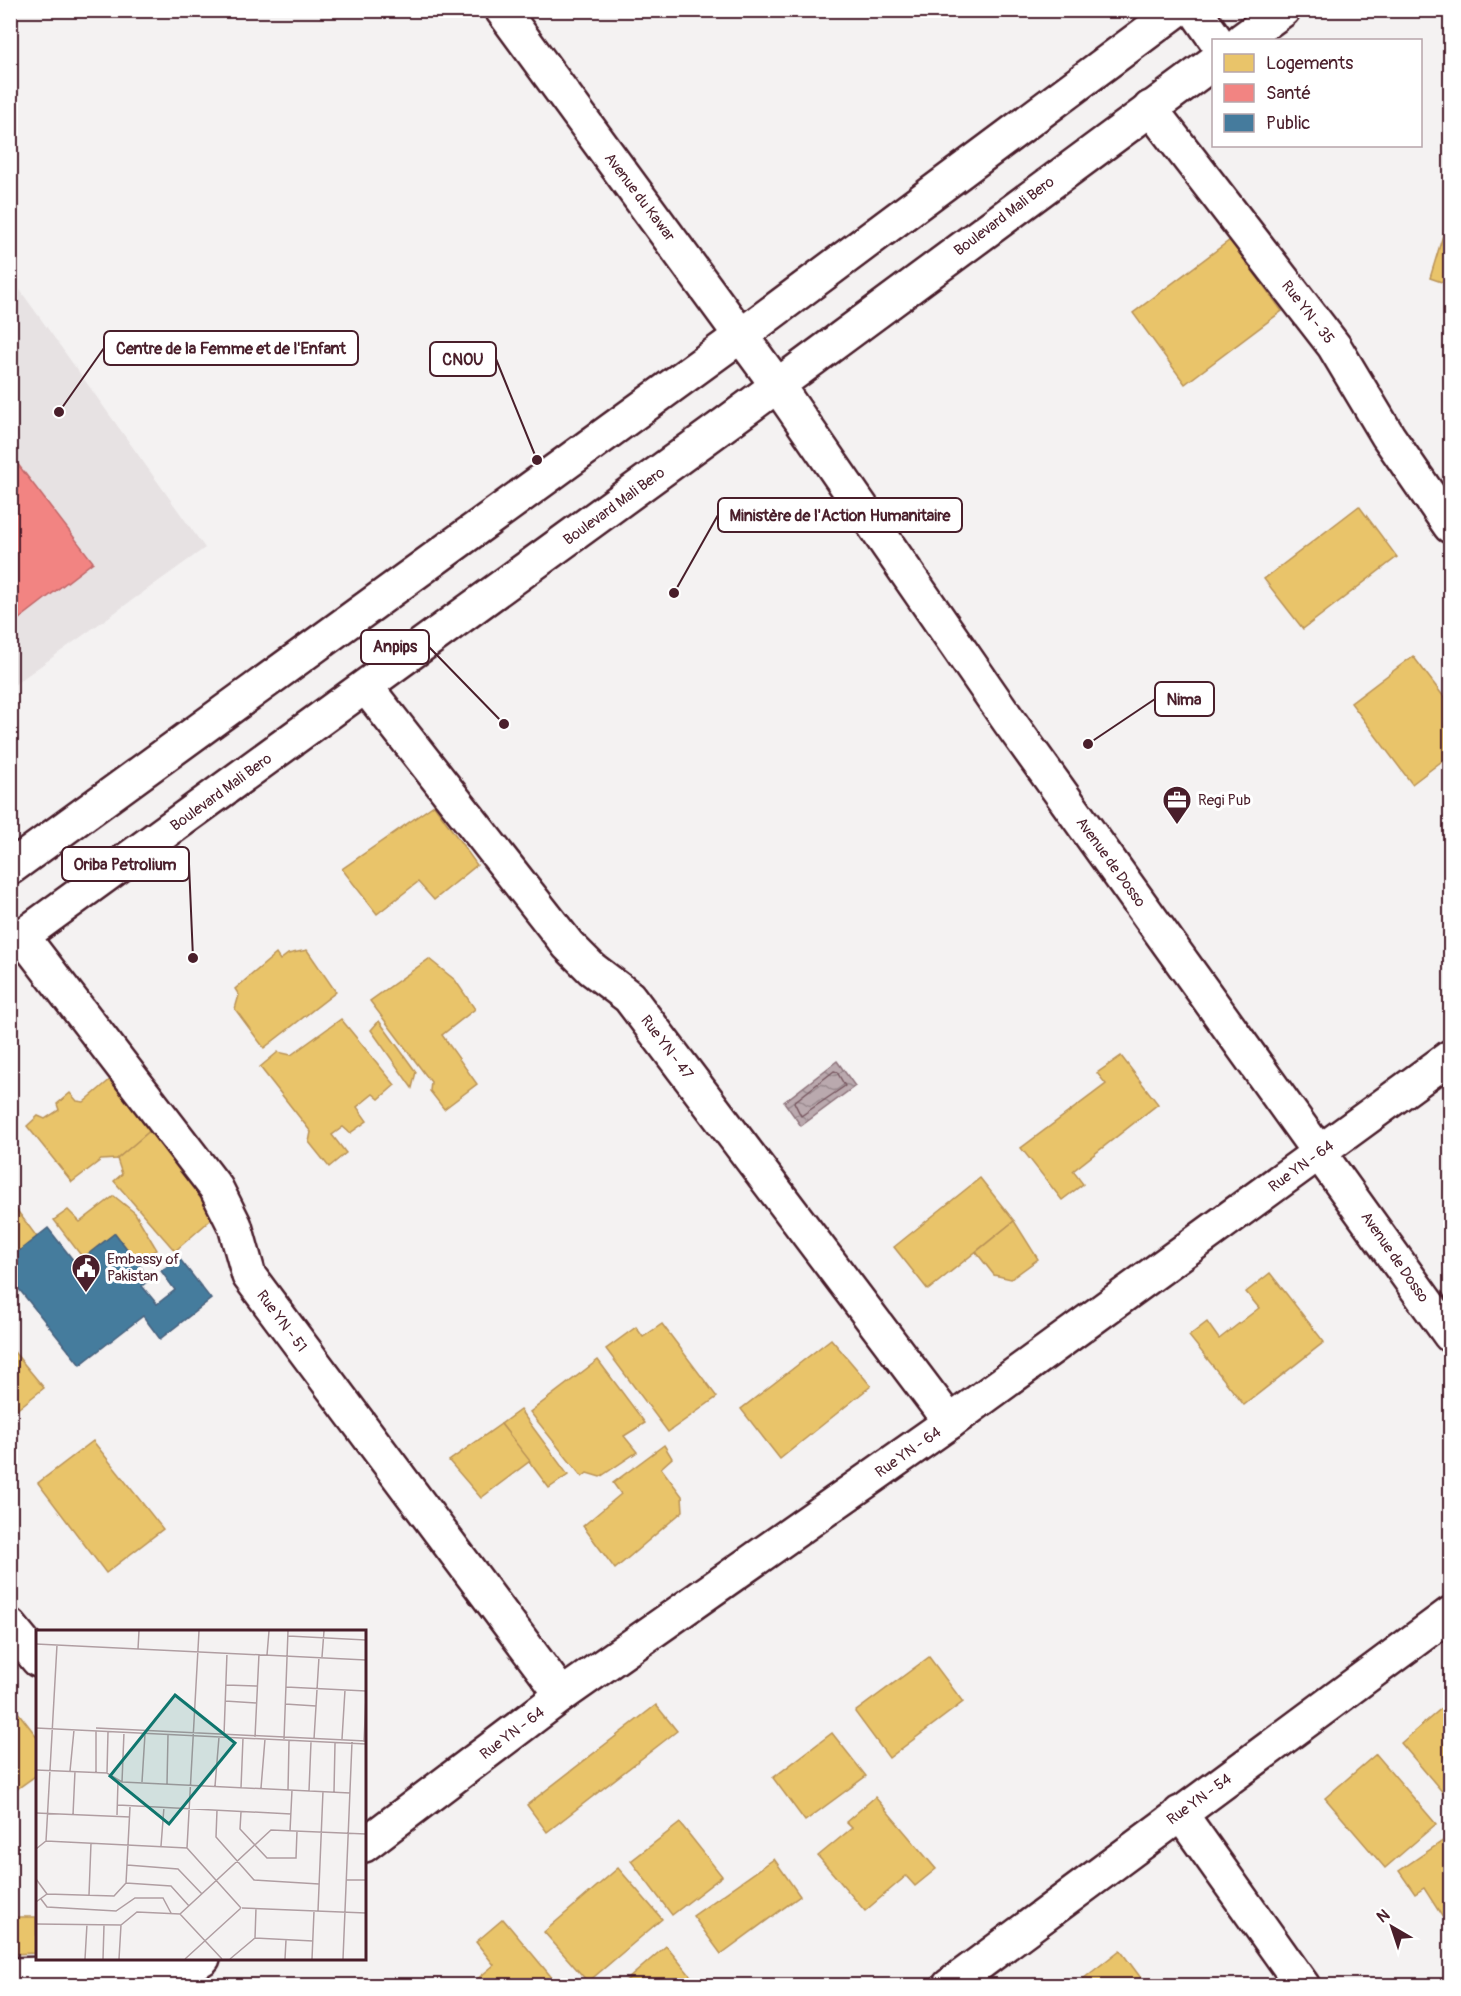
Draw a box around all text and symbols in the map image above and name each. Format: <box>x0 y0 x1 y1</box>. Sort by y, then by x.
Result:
legend <box>1212 39 1422 147</box>
text: Logements <box>1266 52 1353 75</box>
text: Santé <box>1266 82 1311 105</box>
text: Public <box>1266 112 1310 135</box>
street label: Avenue du Kawar <box>600 149 679 246</box>
street label: Boulevard Mali Bero <box>950 172 1058 260</box>
street label: Rue YN - 35 <box>1277 277 1338 348</box>
callout: Centre de la Femme et de l'Enfant <box>104 331 358 365</box>
text: Centre de la Femme et de l'Enfant <box>116 339 347 359</box>
callout: CNOU <box>430 342 496 376</box>
text: CNOU <box>442 350 484 370</box>
street label: Boulevard Mali Bero <box>560 463 669 550</box>
callout: Ministère de l'Action Humanitaire <box>718 498 962 532</box>
text: Ministère de l'Action Humanitaire <box>730 506 952 526</box>
callout: Anpips <box>361 630 429 664</box>
text: Anpips <box>373 637 418 657</box>
callout: Nima <box>1155 682 1214 716</box>
text: Nima <box>1167 690 1202 710</box>
street label: Boulevard Mali Bero <box>167 749 276 836</box>
office icon: Regi Pub <box>1161 784 1193 826</box>
place label: Regi Pub <box>1198 791 1251 810</box>
street label: Avenue de Dosso <box>1072 814 1150 911</box>
callout: Oriba Petrolium <box>62 847 189 881</box>
text: Oriba Petrolium <box>73 855 177 875</box>
street label: Rue YN - 47 <box>636 1012 697 1083</box>
street label: Rue YN - 64 <box>1265 1136 1338 1196</box>
street label: Avenue de Dosso <box>1356 1208 1433 1306</box>
place label: Embassy of Pakistan <box>107 1250 180 1286</box>
public building icon: Embassy of Pakistan <box>70 1252 102 1294</box>
street label: Rue YN - 51 <box>252 1287 311 1356</box>
street label: Rue YN - 64 <box>872 1423 945 1482</box>
inset map <box>36 1630 366 1960</box>
street label: Rue YN - 64 <box>476 1703 549 1764</box>
street label: Rue YN - 54 <box>1163 1769 1236 1829</box>
north arrow <box>1362 1897 1422 1957</box>
text: N <box>1373 1905 1394 1927</box>

